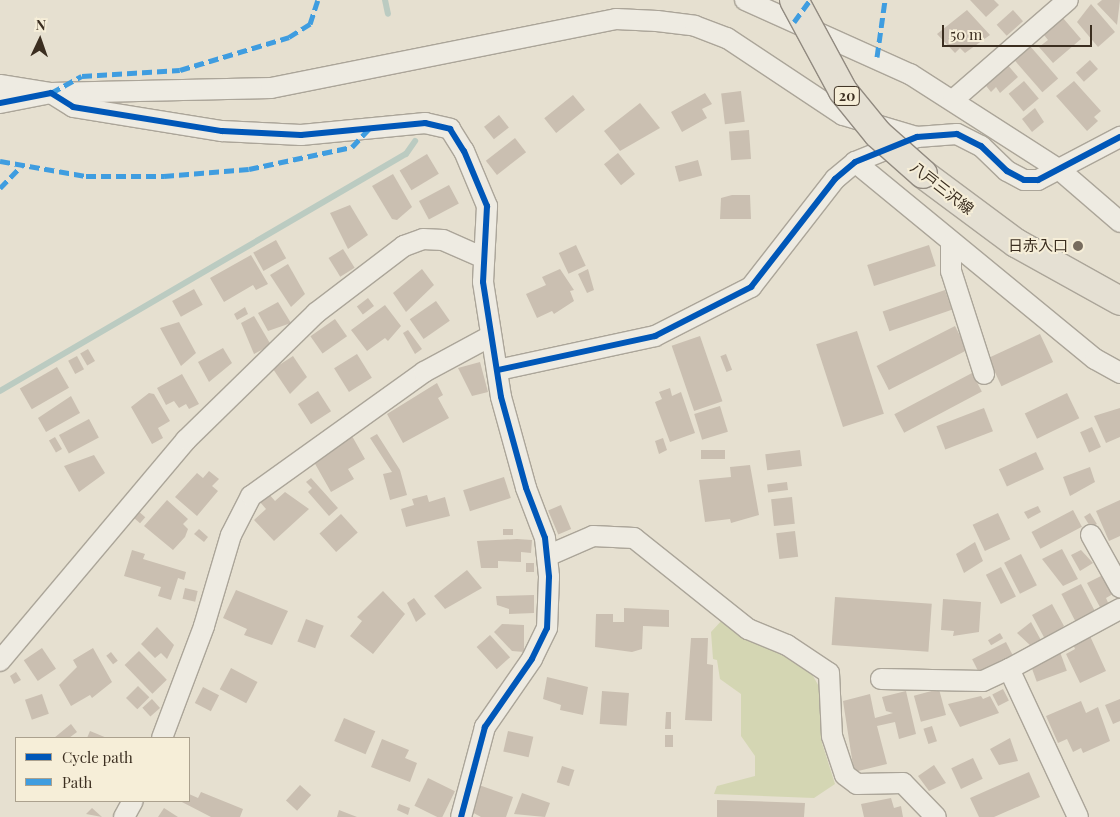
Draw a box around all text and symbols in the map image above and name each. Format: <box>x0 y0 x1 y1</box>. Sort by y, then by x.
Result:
north arrow <box>15 15 65 65</box>
text: N <box>35 15 46 34</box>
scale bar <box>945 15 1095 47</box>
text: 50 m <box>950 24 982 44</box>
road number: 20 <box>833 84 861 108</box>
street label: 八戸三沢線 <box>907 158 977 218</box>
place label: 日赤入口 <box>1008 237 1068 255</box>
marker: 日赤入口 <box>1072 240 1084 252</box>
legend <box>15 737 190 802</box>
text: Cycle path <box>62 747 133 767</box>
text: Path <box>62 772 92 792</box>

